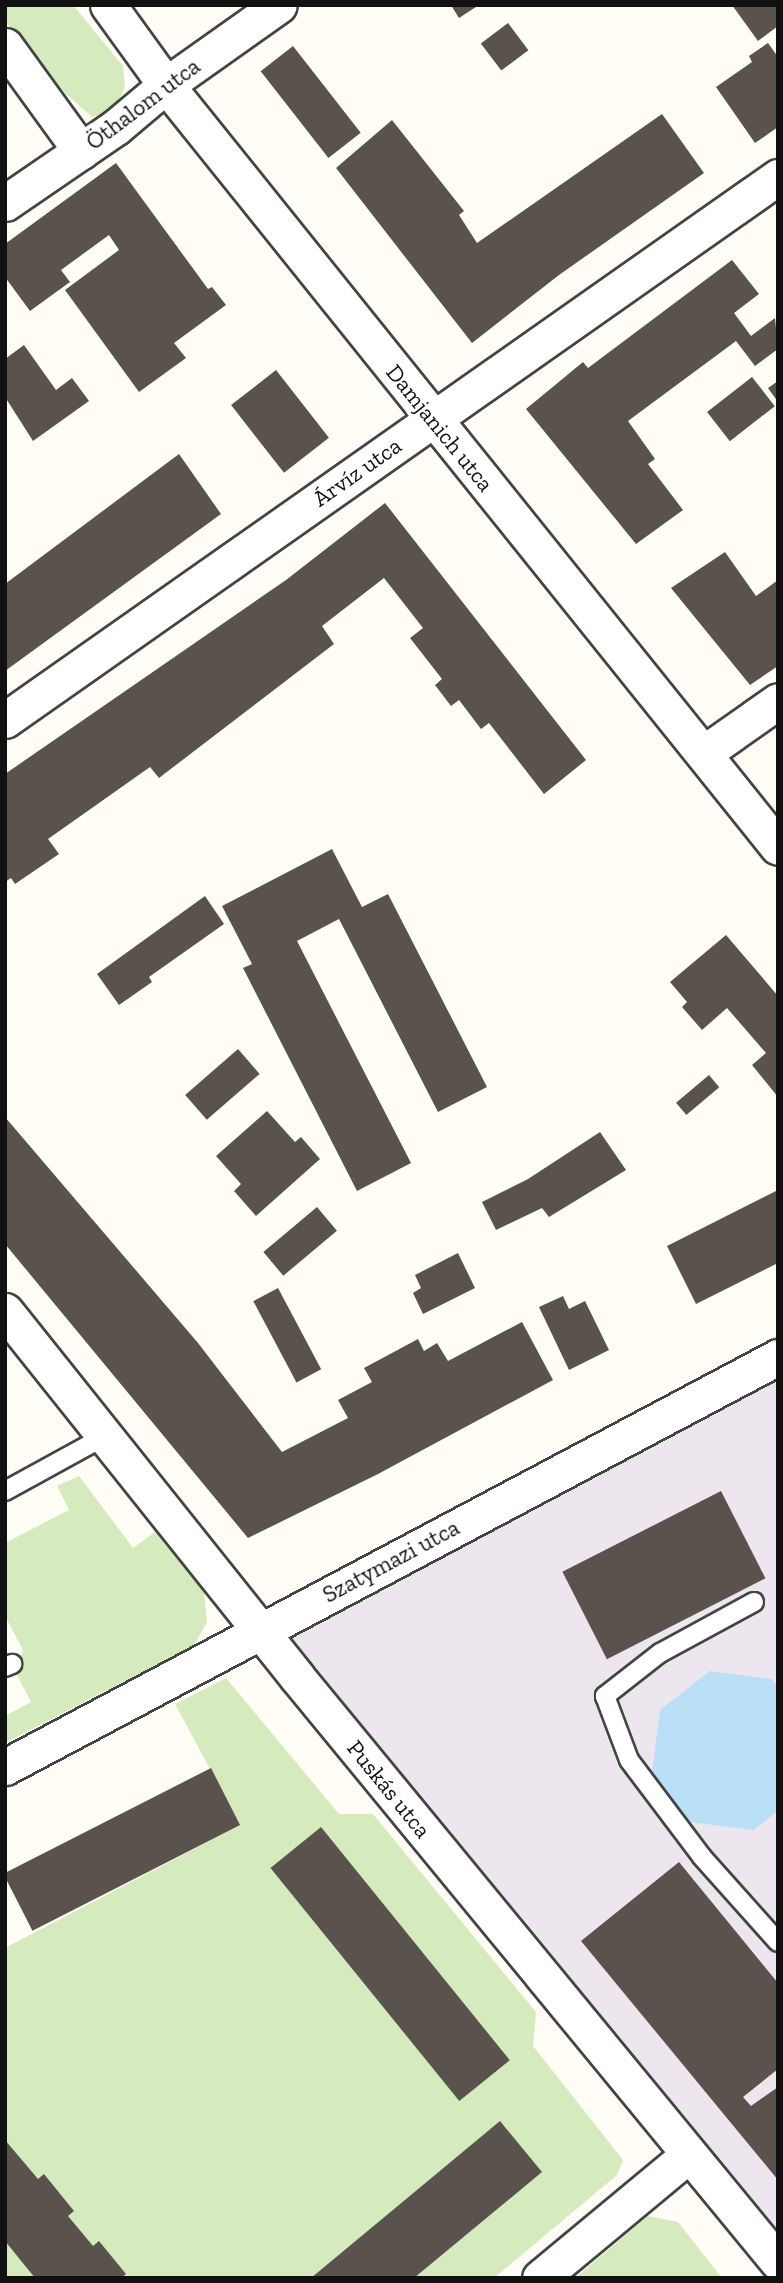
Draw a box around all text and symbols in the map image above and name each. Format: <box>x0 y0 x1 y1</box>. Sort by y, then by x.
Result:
street label: Öthalom utca <box>81 52 205 156</box>
street label: Damjanich utca <box>380 359 500 497</box>
street label: Árvíz utca <box>307 432 407 512</box>
street label: Szatymazi utca <box>318 1513 464 1609</box>
street label: Puskás utca <box>341 1735 437 1843</box>

